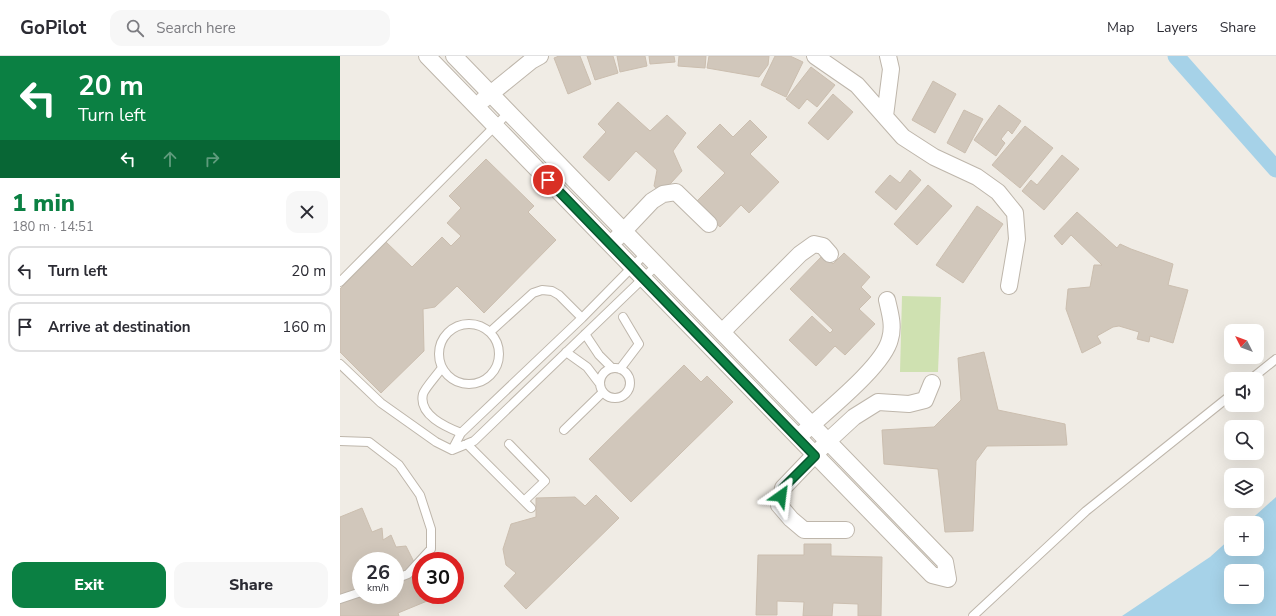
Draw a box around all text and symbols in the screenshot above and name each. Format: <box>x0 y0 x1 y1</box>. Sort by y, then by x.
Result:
search box <box>110 10 390 46</box>
text: GoPilot <box>20 15 86 41</box>
icon: search <box>124 17 146 39</box>
text: Search here <box>156 18 236 38</box>
text: Map <box>1107 18 1134 37</box>
text: Layers <box>1156 18 1198 37</box>
text: Share <box>1220 18 1256 37</box>
text: 20 m <box>78 67 144 105</box>
icon: left <box>12 72 64 124</box>
text: Turn left <box>78 103 146 127</box>
icon: left <box>117 148 139 170</box>
icon: ahead <box>159 148 181 170</box>
icon: right <box>201 148 223 170</box>
pin <box>531 163 565 197</box>
icon: arrive <box>537 169 559 191</box>
text: 1 min <box>12 187 75 219</box>
button: close <box>286 191 328 233</box>
text: 180 m · 14:51 <box>12 218 94 236</box>
icon: left <box>14 260 36 282</box>
text: Turn left <box>48 261 107 281</box>
text: 20 m <box>291 261 326 281</box>
icon: arrive <box>14 316 36 338</box>
text: Arrive at destination <box>48 317 191 337</box>
text: 160 m <box>282 317 326 337</box>
north arrow <box>1224 324 1264 364</box>
map controls <box>1224 324 1264 604</box>
button: sound <box>1224 372 1264 412</box>
button: search <box>1224 420 1264 460</box>
button: layers <box>1224 468 1264 508</box>
position arrow <box>760 475 802 517</box>
button: + <box>1224 516 1264 556</box>
speed limit sign: 30 <box>412 552 464 604</box>
text: 26 <box>366 559 390 586</box>
button: Exit <box>12 562 166 608</box>
button: Share <box>174 562 328 608</box>
button: − <box>1224 564 1264 604</box>
text: km/h <box>367 581 389 595</box>

